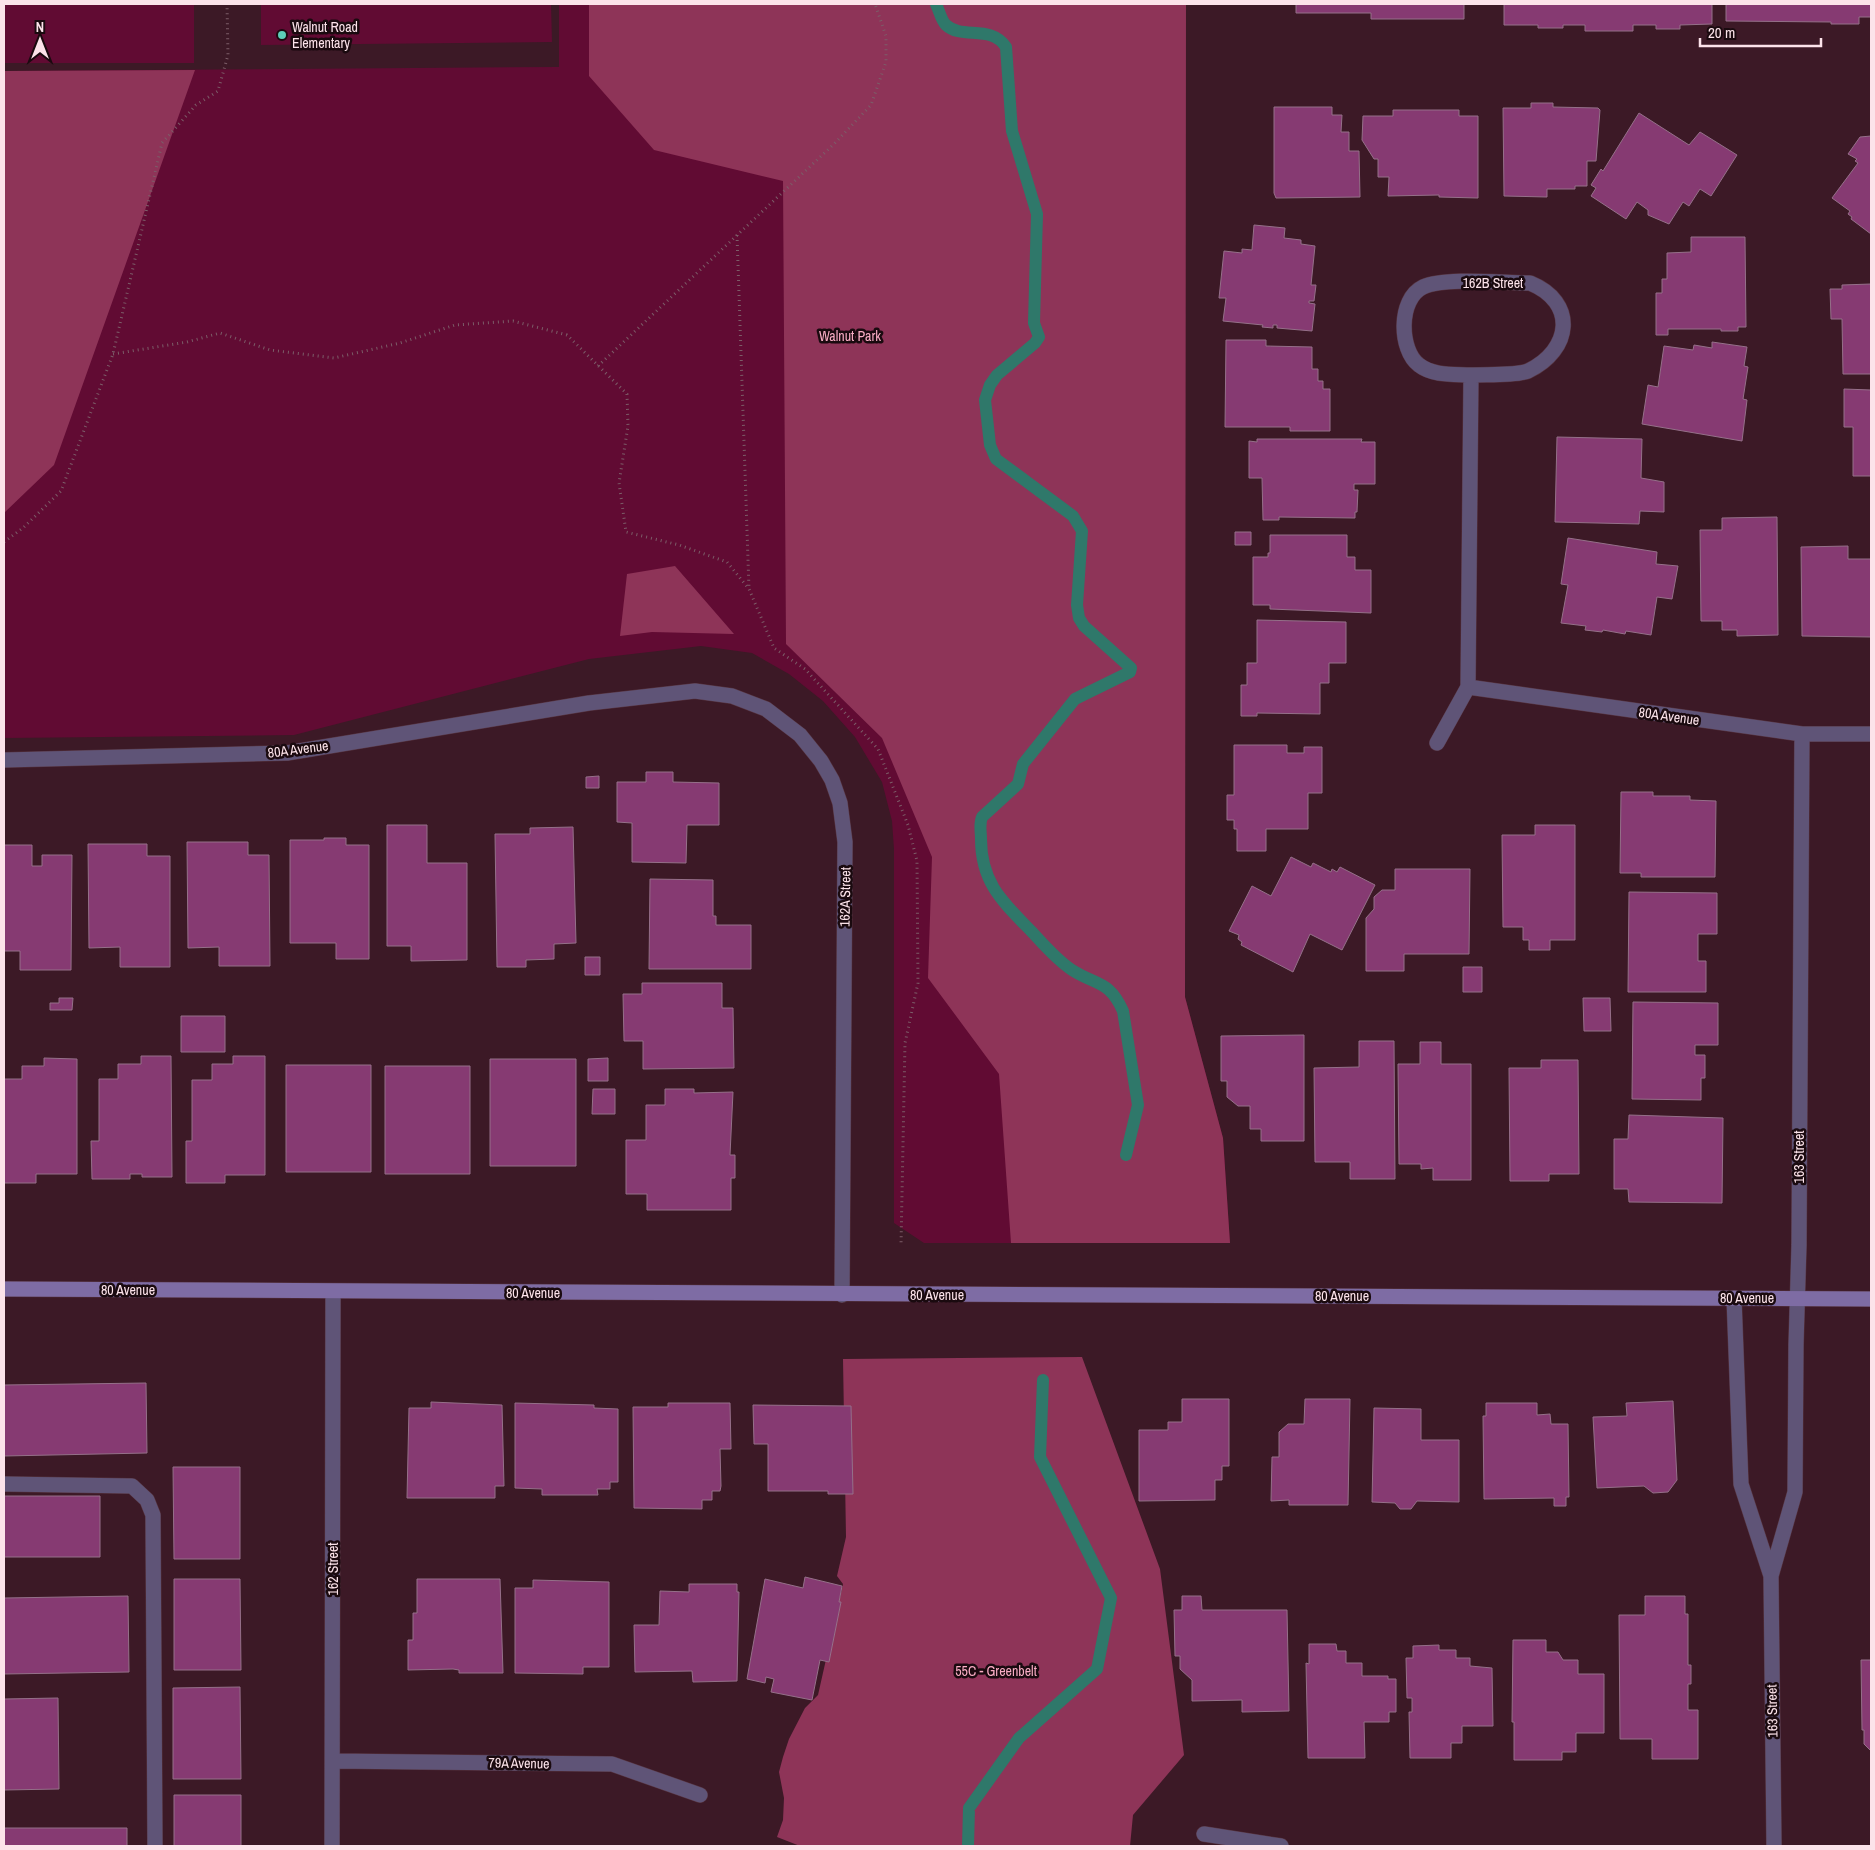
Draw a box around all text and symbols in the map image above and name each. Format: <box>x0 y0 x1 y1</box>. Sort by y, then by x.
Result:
north arrow <box>15 15 65 65</box>
scale bar <box>1700 15 1821 47</box>
text: N <box>36 18 44 36</box>
place label: Walnut Road Elementary <box>292 18 358 52</box>
text: 20 m <box>1708 22 1735 43</box>
marker: Walnut Road Elementary <box>276 29 288 41</box>
street label: 162B Street <box>1463 274 1523 292</box>
park label: Walnut Park <box>819 327 881 345</box>
street label: 80A Avenue <box>1637 703 1701 729</box>
street label: 80A Avenue <box>267 736 329 762</box>
street label: 162A Street <box>835 867 855 927</box>
street label: 163 Street <box>1790 1131 1808 1183</box>
street label: 80 Avenue <box>101 1281 155 1299</box>
street label: 80 Avenue <box>506 1284 560 1302</box>
street label: 80 Avenue <box>910 1286 964 1304</box>
street label: 80 Avenue <box>1315 1287 1369 1305</box>
street label: 80 Avenue <box>1720 1289 1774 1307</box>
street label: 162 Street <box>324 1543 342 1595</box>
park label: 55C - Greenbelt <box>955 1662 1037 1680</box>
street label: 163 Street <box>1763 1684 1781 1738</box>
street label: 79A Avenue <box>488 1753 550 1773</box>

